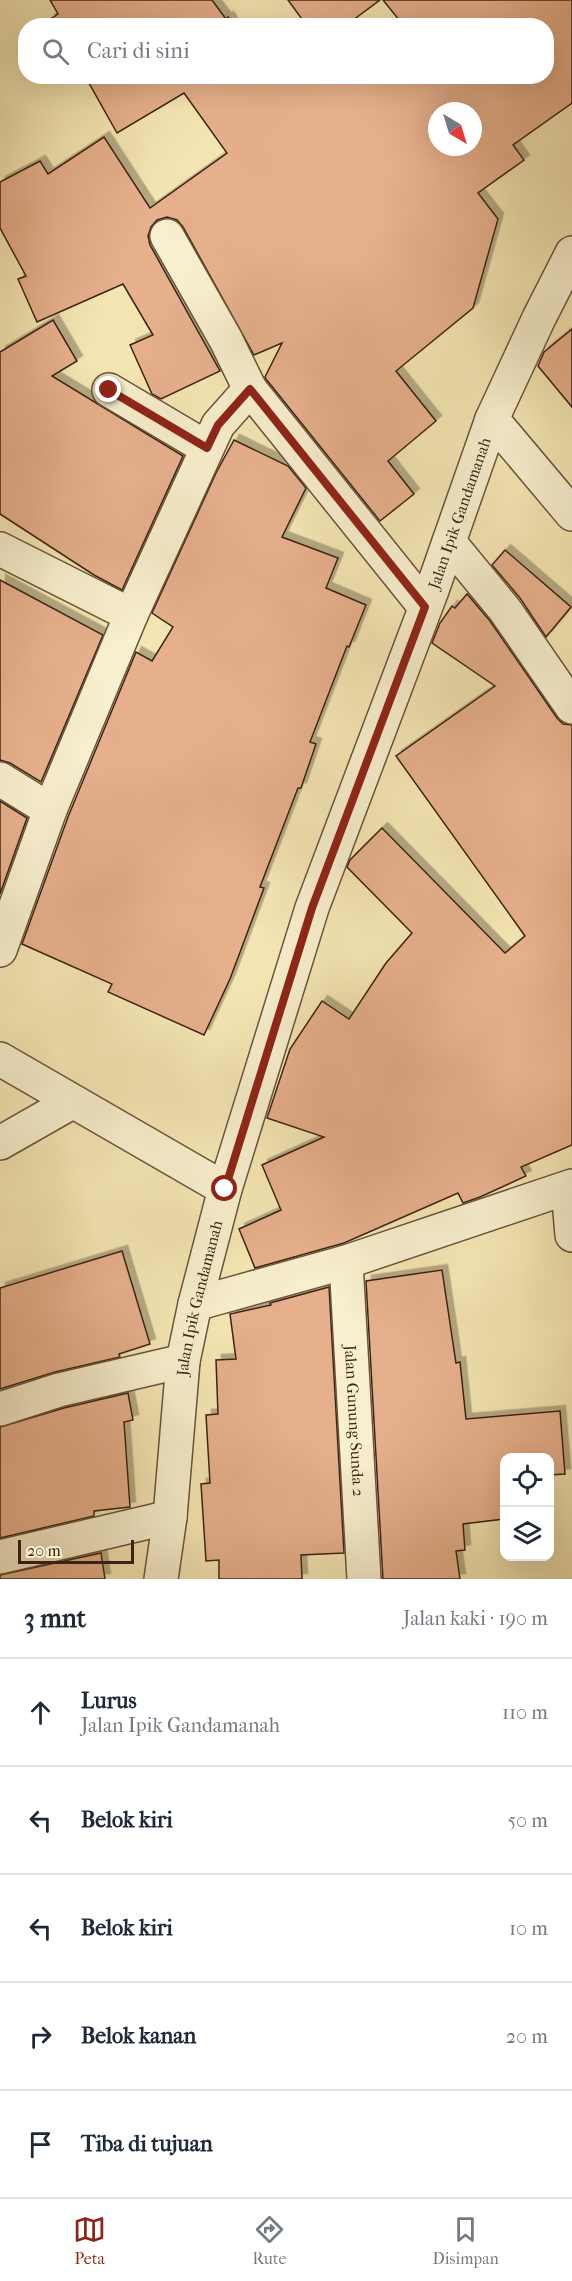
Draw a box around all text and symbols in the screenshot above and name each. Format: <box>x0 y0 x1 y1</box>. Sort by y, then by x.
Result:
search box <box>18 18 554 84</box>
icon: search <box>39 35 72 68</box>
text: Cari di sini <box>87 38 190 64</box>
north arrow <box>428 102 482 156</box>
route end <box>95 376 121 402</box>
street label: Jalan Ipik Gandamanah <box>423 435 494 593</box>
route start <box>211 1175 237 1201</box>
street label: Jalan Ipik Gandamanah <box>172 1218 226 1379</box>
street label: Jalan Gunung Sunda 2 <box>341 1342 369 1497</box>
map controls <box>500 1453 554 1561</box>
button: locate <box>500 1453 554 1507</box>
button: layers <box>500 1507 554 1561</box>
scale bar <box>18 1537 134 1564</box>
text: 20 m <box>27 1541 61 1560</box>
text: 3 mnt <box>24 1603 86 1634</box>
text: Jalan kaki · 190 m <box>403 1607 548 1630</box>
text: Lurus <box>81 1688 137 1714</box>
icon: ahead <box>24 1696 57 1729</box>
text: 110 m <box>502 1701 548 1724</box>
text: Jalan Ipik Gandamanah <box>81 1714 280 1737</box>
icon: left <box>24 1804 57 1837</box>
text: Belok kiri <box>81 1807 173 1833</box>
text: 50 m <box>507 1809 548 1832</box>
icon: left <box>24 1912 57 1945</box>
text: Belok kiri <box>81 1915 173 1941</box>
text: 10 m <box>509 1917 548 1940</box>
icon: right <box>24 2020 57 2053</box>
text: Belok kanan <box>81 2023 196 2049</box>
text: 20 m <box>506 2025 548 2048</box>
icon: arrive <box>24 2128 57 2161</box>
text: Tiba di tujuan <box>81 2131 213 2157</box>
tab: Peta <box>73 2213 106 2268</box>
tab: Rute <box>252 2213 286 2268</box>
tab: Disimpan <box>433 2213 499 2268</box>

